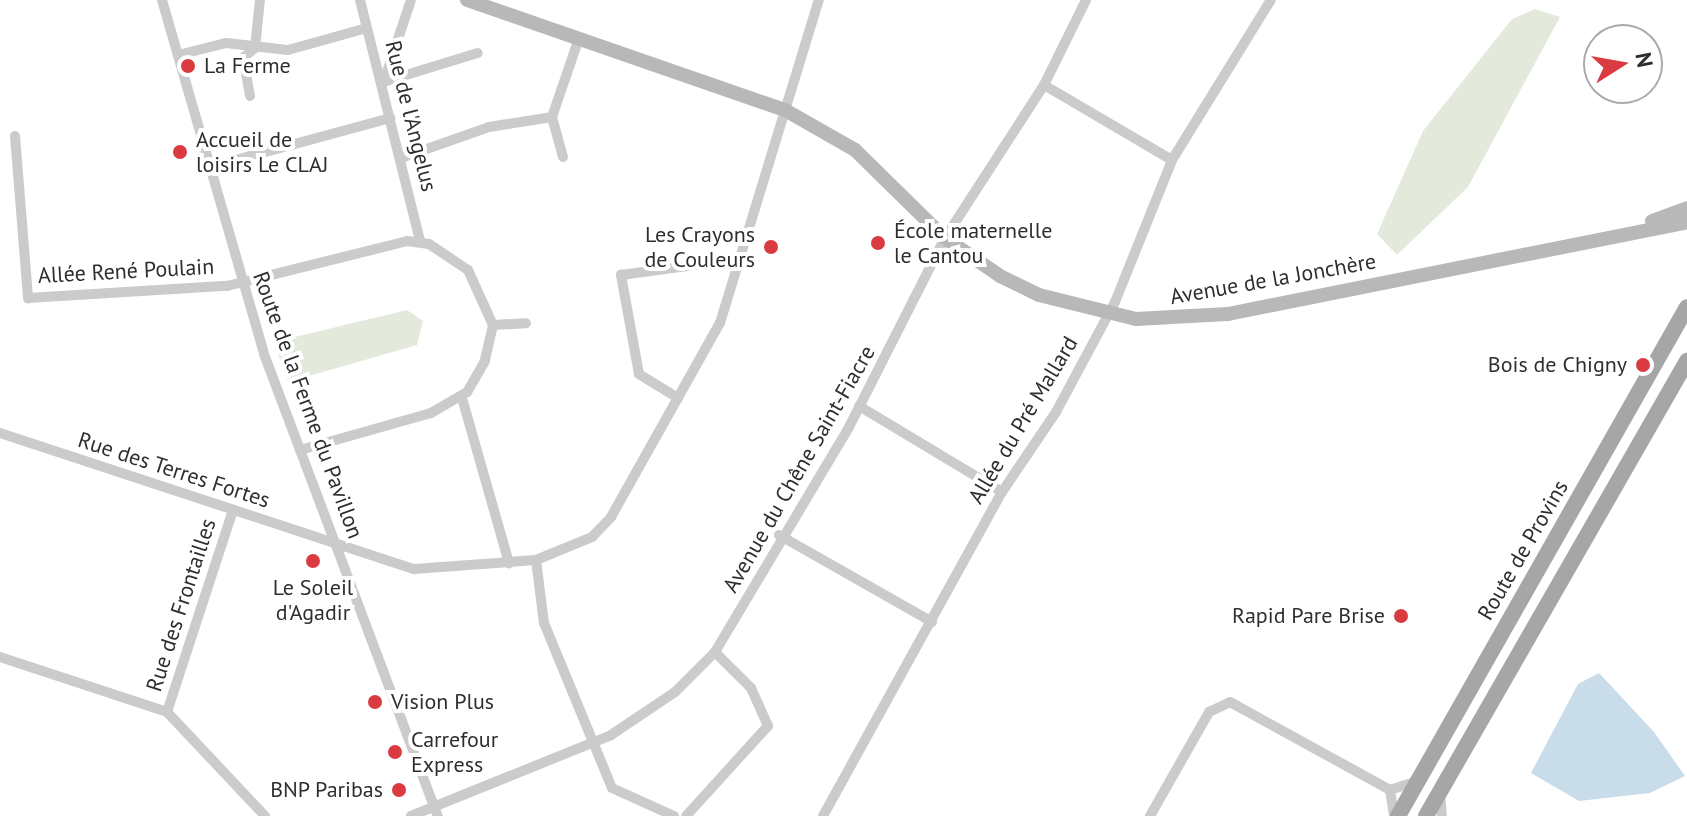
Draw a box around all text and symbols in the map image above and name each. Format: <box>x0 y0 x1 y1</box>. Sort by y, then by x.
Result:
north arrow <box>1583 24 1663 104</box>
street label: Rue de l'Angelus <box>379 38 443 194</box>
text: N <box>1629 50 1660 70</box>
place label: La Ferme <box>204 53 291 79</box>
marker: La Ferme <box>179 57 197 75</box>
place label: Accueil de loisirs Le CLAJ <box>196 126 328 178</box>
marker: Accueil de loisirs Le CLAJ <box>171 143 189 161</box>
place label: École maternelle le Cantou <box>894 217 1052 268</box>
place label: Les Crayons de Couleurs <box>644 221 755 272</box>
marker: École maternelle le Cantou <box>869 234 887 252</box>
marker: Les Crayons de Couleurs <box>762 238 780 256</box>
street label: Avenue de la Jonchère <box>1168 248 1378 310</box>
street label: Allée René Poulain <box>37 253 215 289</box>
street label: Route de la Ferme du Pavillon <box>247 268 369 542</box>
street label: Allée du Pré Mallard <box>963 331 1083 509</box>
street label: Avenue du Chêne Saint-Fiacre <box>717 341 881 597</box>
place label: Bois de Chigny <box>1488 352 1627 378</box>
marker: Bois de Chigny <box>1634 356 1652 374</box>
street label: Rue des Terres Fortes <box>74 426 274 514</box>
street label: Route de Provins <box>1472 475 1574 625</box>
street label: Rue des Frontailles <box>141 515 221 695</box>
marker: Le Soleil d'Agadir <box>304 552 322 570</box>
place label: Le Soleil d'Agadir <box>273 574 353 626</box>
place label: Rapid Pare Brise <box>1232 603 1385 629</box>
marker: Rapid Pare Brise <box>1392 607 1410 625</box>
place label: Vision Plus <box>391 689 494 715</box>
marker: Vision Plus <box>366 693 384 711</box>
place label: Carrefour Express <box>411 726 498 778</box>
marker: Carrefour Express <box>386 743 404 761</box>
place label: BNP Paribas <box>269 777 383 803</box>
marker: BNP Paribas <box>390 781 408 799</box>

